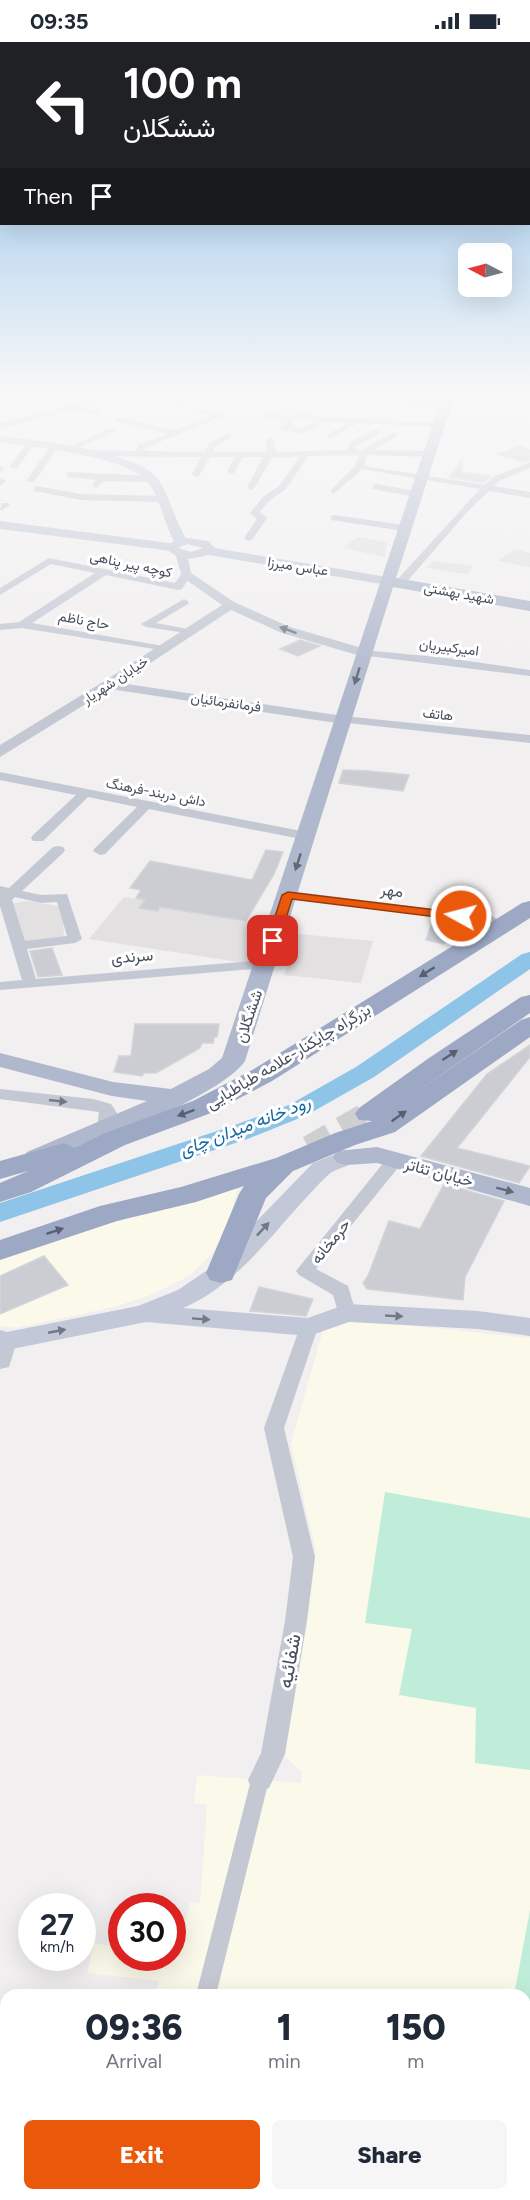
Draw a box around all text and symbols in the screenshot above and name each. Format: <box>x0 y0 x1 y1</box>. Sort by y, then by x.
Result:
text: 09:35 <box>30 8 89 35</box>
text: 100 m <box>123 58 242 109</box>
icon: left <box>24 66 102 144</box>
text: ششگلان <box>123 111 215 144</box>
icon: arrive <box>85 180 118 213</box>
text: Then <box>24 183 73 210</box>
north arrow <box>458 243 512 297</box>
map controls <box>458 243 512 297</box>
street label: کوچه پیر پناهی <box>88 548 173 582</box>
street label: عباس میرزا <box>266 553 329 580</box>
street label: شهید بهشتى <box>422 579 495 608</box>
street label: حاج ناظم <box>57 608 111 635</box>
one-way arrow <box>279 625 297 634</box>
street label: امیرکبیریان <box>418 635 480 660</box>
street label: خیابان شهریار <box>78 653 151 709</box>
one-way arrow <box>351 667 361 685</box>
street label: فرمانفرمائیان <box>190 689 262 716</box>
street label: هاتف <box>422 704 454 725</box>
street label: داش دربند-فرهنگ <box>104 774 208 811</box>
one-way arrow <box>293 853 302 871</box>
street label: مهر <box>378 880 404 902</box>
position arrow <box>429 884 493 948</box>
pin <box>247 915 298 966</box>
icon: arrive <box>256 924 289 957</box>
street label: سرندی <box>110 945 154 969</box>
one-way arrow <box>419 967 435 978</box>
street label: ششگلان <box>231 987 266 1045</box>
street label: بزرگراه چایکنار-علامه طباطبایی <box>203 1000 375 1115</box>
one-way arrow <box>441 1050 458 1061</box>
water label: رود خانه میدان چای <box>176 1091 314 1162</box>
one-way arrow <box>49 1096 68 1106</box>
one-way arrow <box>177 1108 195 1118</box>
one-way arrow <box>390 1110 406 1122</box>
street label: خیابان تئاتر <box>401 1154 476 1192</box>
one-way arrow <box>496 1186 514 1195</box>
street label: حرمخانه <box>307 1215 355 1268</box>
one-way arrow <box>256 1221 270 1236</box>
one-way arrow <box>46 1225 64 1235</box>
one-way arrow <box>384 1311 403 1320</box>
one-way arrow <box>192 1314 211 1323</box>
one-way arrow <box>48 1326 67 1335</box>
street label: شفائیه <box>272 1632 306 1690</box>
speed limit sign: 30 <box>108 1893 186 1971</box>
text: 27 <box>40 1906 74 1943</box>
text: km/h <box>40 1938 74 1956</box>
text: 09:36 <box>85 2006 183 2049</box>
text: 1 <box>277 2006 292 2049</box>
text: 150 <box>386 2006 446 2049</box>
text: Arrival <box>106 2049 162 2073</box>
text: min <box>268 2049 301 2073</box>
text: m <box>407 2049 424 2073</box>
button: Exit <box>24 2120 260 2189</box>
button: Share <box>272 2120 507 2189</box>

